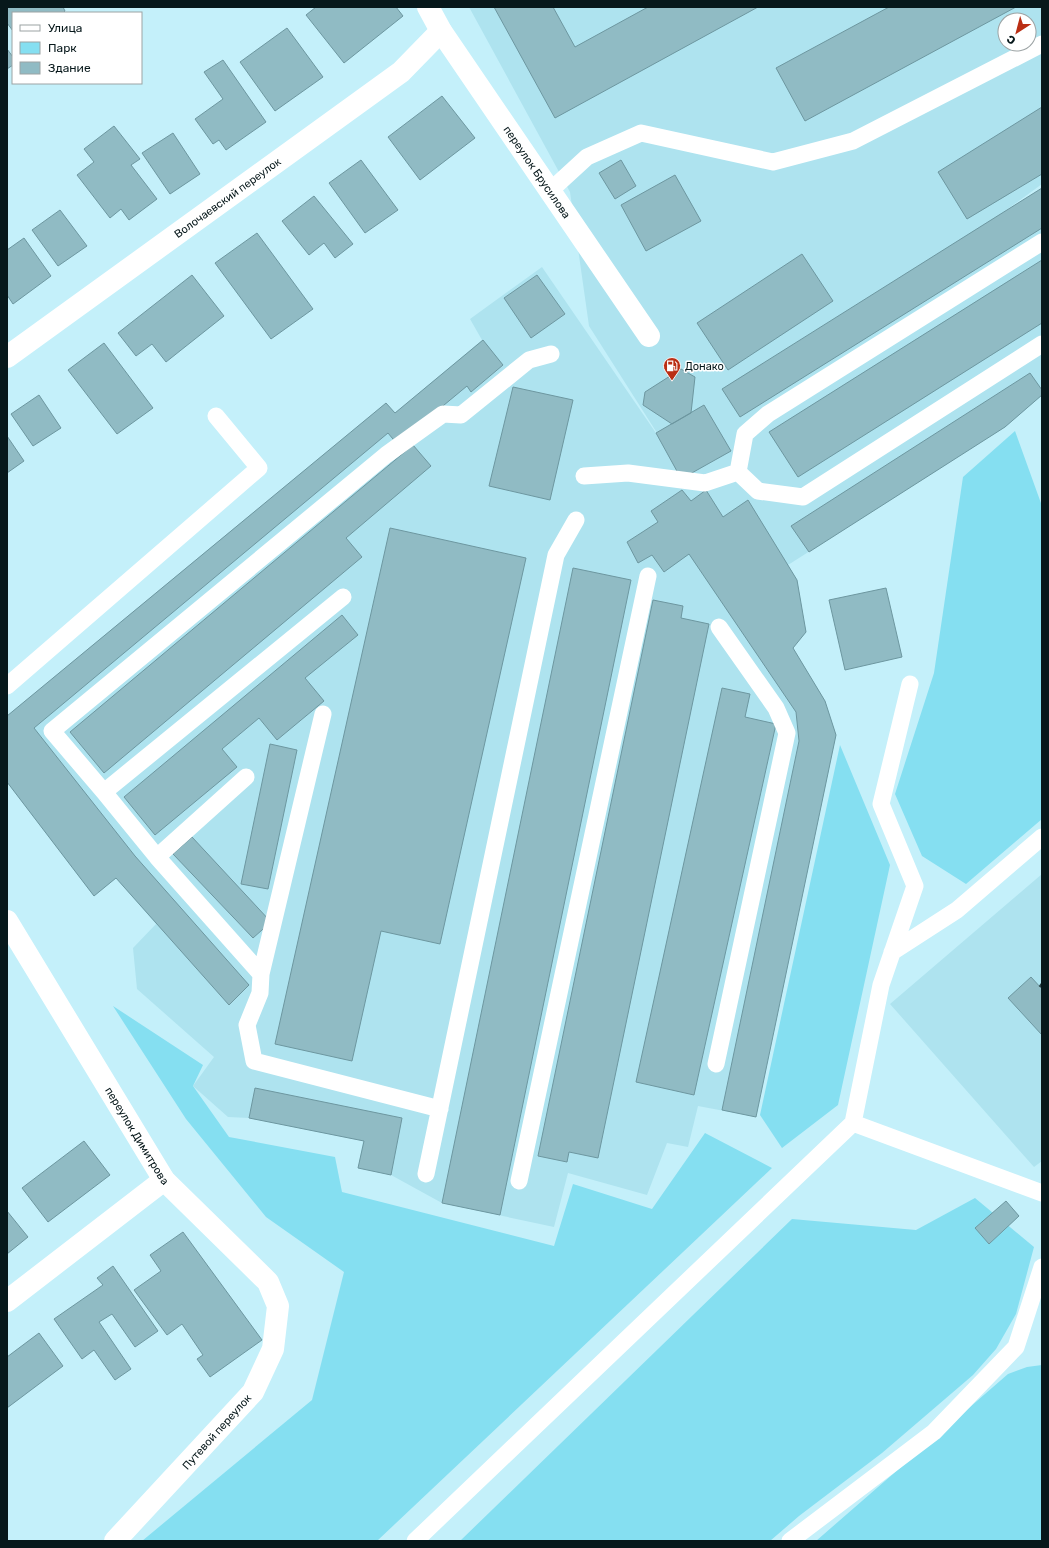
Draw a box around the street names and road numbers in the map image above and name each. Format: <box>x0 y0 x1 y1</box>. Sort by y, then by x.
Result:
street label: переулок Брусилова <box>501 123 573 221</box>
street label: Волочаевский переулок <box>172 155 283 240</box>
street label: переулок Димитрова <box>103 1085 171 1187</box>
street label: Путевой переулок <box>180 1392 254 1472</box>

